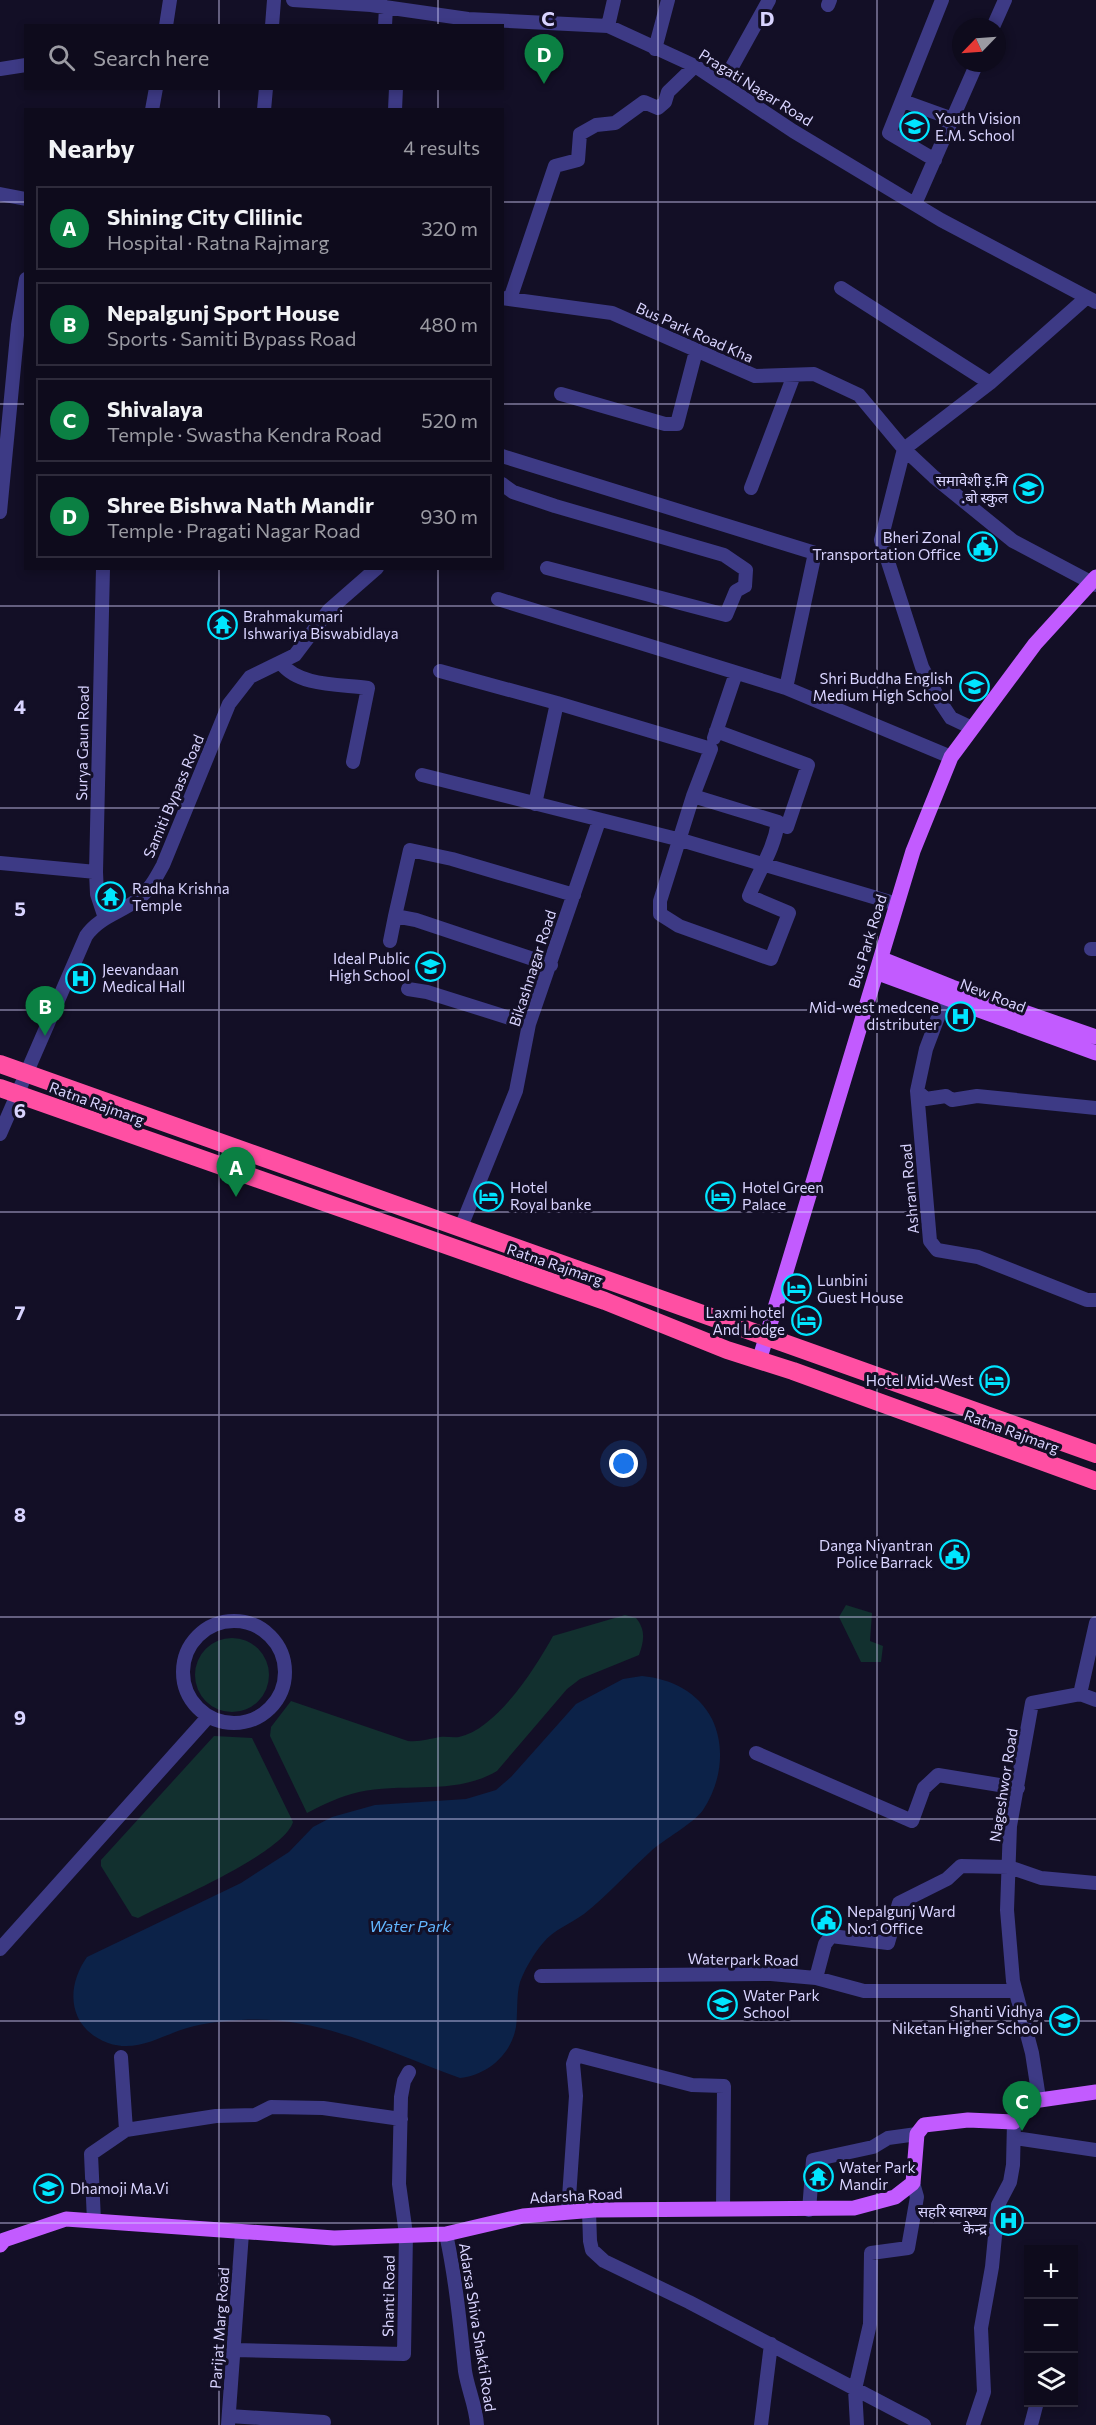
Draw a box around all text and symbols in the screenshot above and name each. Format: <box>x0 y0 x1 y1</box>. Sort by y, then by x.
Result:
text: C <box>541 6 555 30</box>
text: D <box>760 6 774 30</box>
north arrow <box>952 18 1006 72</box>
search box <box>24 24 504 90</box>
pin: D <box>524 34 564 84</box>
icon: search <box>45 41 78 74</box>
text: Search here <box>93 44 209 71</box>
street label: Pragati Nagar Road <box>696 45 816 129</box>
place label: Youth Vision E.M. School <box>935 109 1021 144</box>
school or university icon: Youth Vision E.M. School <box>898 111 930 143</box>
text: Nearby <box>48 132 135 163</box>
text: 4 results <box>403 135 480 159</box>
text: Shining City Clilinic <box>107 203 302 230</box>
text: A <box>62 216 77 240</box>
text: 320 m <box>421 216 478 240</box>
text: Hospital · Ratna Rajmarg <box>107 230 329 254</box>
street label: Bus Park Road Kha <box>634 298 756 366</box>
text: Nepalgunj Sport House <box>107 299 339 326</box>
text: B <box>63 312 76 336</box>
text: 480 m <box>420 312 478 336</box>
text: Sports · Samiti Bypass Road <box>107 326 356 350</box>
text: Shivalaya <box>107 395 203 422</box>
text: C <box>63 408 76 432</box>
text: 520 m <box>421 408 478 432</box>
text: Temple · Swastha Kendra Road <box>107 422 382 446</box>
place label: समावेशी इ.मि .बाे स्कुल <box>936 471 1009 508</box>
school or university icon: समावेशी इ.मि .बाे स्कुल <box>1013 473 1045 505</box>
text: Shree Bishwa Nath Mandir <box>107 491 374 518</box>
text: D <box>62 504 77 528</box>
text: 930 m <box>420 504 478 528</box>
text: Temple · Pragati Nagar Road <box>107 518 360 542</box>
place label: Bheri Zonal Transportation Office <box>812 528 961 563</box>
public building icon: Bheri Zonal Transportation Office <box>966 530 998 562</box>
place label: Brahmakumari Ishwariya Biswabidlaya <box>243 607 399 642</box>
temple icon: Brahmakumari Ishwariya Biswabidlaya <box>206 609 238 641</box>
place label: Shri Buddha English Medium High School <box>813 669 953 704</box>
school or university icon: Shri Buddha English Medium High School <box>958 671 990 703</box>
street label: Surya Gaun Road <box>72 685 92 801</box>
text: 4 <box>14 694 26 718</box>
street label: Samiti Bypass Road <box>139 732 207 860</box>
place label: Radha Krishna Temple <box>132 879 230 914</box>
temple icon: Radha Krishna Temple <box>95 881 127 913</box>
street label: Bus Park Road <box>844 892 890 990</box>
text: 5 <box>14 896 26 920</box>
street label: Bikashnagar Road <box>505 908 559 1028</box>
place label: Ideal Public High School <box>329 949 410 984</box>
school or university icon: Ideal Public High School <box>415 951 447 983</box>
place label: Jeevandaan Medical Hall <box>102 960 185 995</box>
hospital icon: Jeevandaan Medical Hall <box>65 962 97 994</box>
street label: New Road <box>958 974 1028 1016</box>
pin: B <box>26 986 64 1036</box>
place label: Mid-west medcene distributer <box>809 998 939 1033</box>
hospital icon: Mid-west medcene distributer <box>944 1000 976 1032</box>
street label: Ratna Rajmarg <box>47 1077 147 1129</box>
text: 6 <box>14 1098 26 1122</box>
street label: Ashram Road <box>896 1143 922 1235</box>
pin: A <box>216 1148 256 1197</box>
place label: Hotel Royal banke <box>510 1178 591 1213</box>
place label: Hotel Green Palace <box>742 1178 824 1213</box>
hotel icon: Hotel Royal banke <box>473 1180 505 1212</box>
hotel icon: Hotel Green Palace <box>705 1180 737 1212</box>
street label: Ratna Rajmarg <box>505 1239 605 1289</box>
place label: Lunbini Guest House <box>817 1271 903 1306</box>
hotel icon: Lunbini Guest House <box>780 1273 812 1305</box>
text: 7 <box>15 1300 26 1324</box>
place label: Laxmi hotel And Lodge <box>706 1303 785 1338</box>
hotel icon: Laxmi hotel And Lodge <box>790 1305 822 1337</box>
hotel icon: Hotel Mid-West <box>979 1364 1011 1396</box>
place label: Hotel Mid-West <box>866 1371 974 1389</box>
street label: Ratna Rajmarg <box>962 1405 1062 1457</box>
your location <box>609 1449 638 1478</box>
text: 8 <box>14 1502 26 1526</box>
place label: Danga Niyantran Police Barrack <box>819 1536 933 1571</box>
public building icon: Danga Niyantran Police Barrack <box>938 1538 970 1570</box>
text: 9 <box>14 1705 26 1729</box>
street label: Nageshwor Road <box>985 1727 1021 1843</box>
place label: Nepalgunj Ward No:1 Office <box>847 1902 955 1937</box>
public building icon: Nepalgunj Ward No:1 Office <box>810 1904 842 1936</box>
water label: Water Park <box>369 1916 451 1935</box>
street label: Waterpark Road <box>687 1949 799 1969</box>
place label: Water Park School <box>743 1986 820 2021</box>
school or university icon: Water Park School <box>706 1988 738 2020</box>
place label: Shanti Vidhya Niketan Higher School <box>892 2002 1043 2037</box>
school or university icon: Shanti Vidhya Niketan Higher School <box>1048 2004 1080 2036</box>
pin: C <box>1002 2082 1042 2131</box>
place label: Water Park Mandir <box>839 2158 916 2193</box>
temple icon: Water Park Mandir <box>802 2160 834 2192</box>
school or university icon: Dhamoji Ma.Vi <box>33 2172 65 2204</box>
place label: Dhamoji Ma.Vi <box>70 2179 169 2197</box>
street label: Adarsha Road <box>529 2184 623 2206</box>
place label: सहरि स्वास्थ्य केन्द्र <box>918 2202 988 2237</box>
hospital icon: सहरि स्वास्थ्य केन्द्र <box>992 2204 1024 2236</box>
street label: Adarsa Shiva Shakti Road <box>456 2241 500 2413</box>
map controls <box>1024 2245 1078 2407</box>
button: + <box>1024 2245 1078 2299</box>
street label: Shanti Road <box>378 2255 398 2337</box>
street label: Parijat Marg Road <box>206 2267 232 2389</box>
button: − <box>1024 2299 1078 2353</box>
button: layers <box>1024 2353 1078 2407</box>

